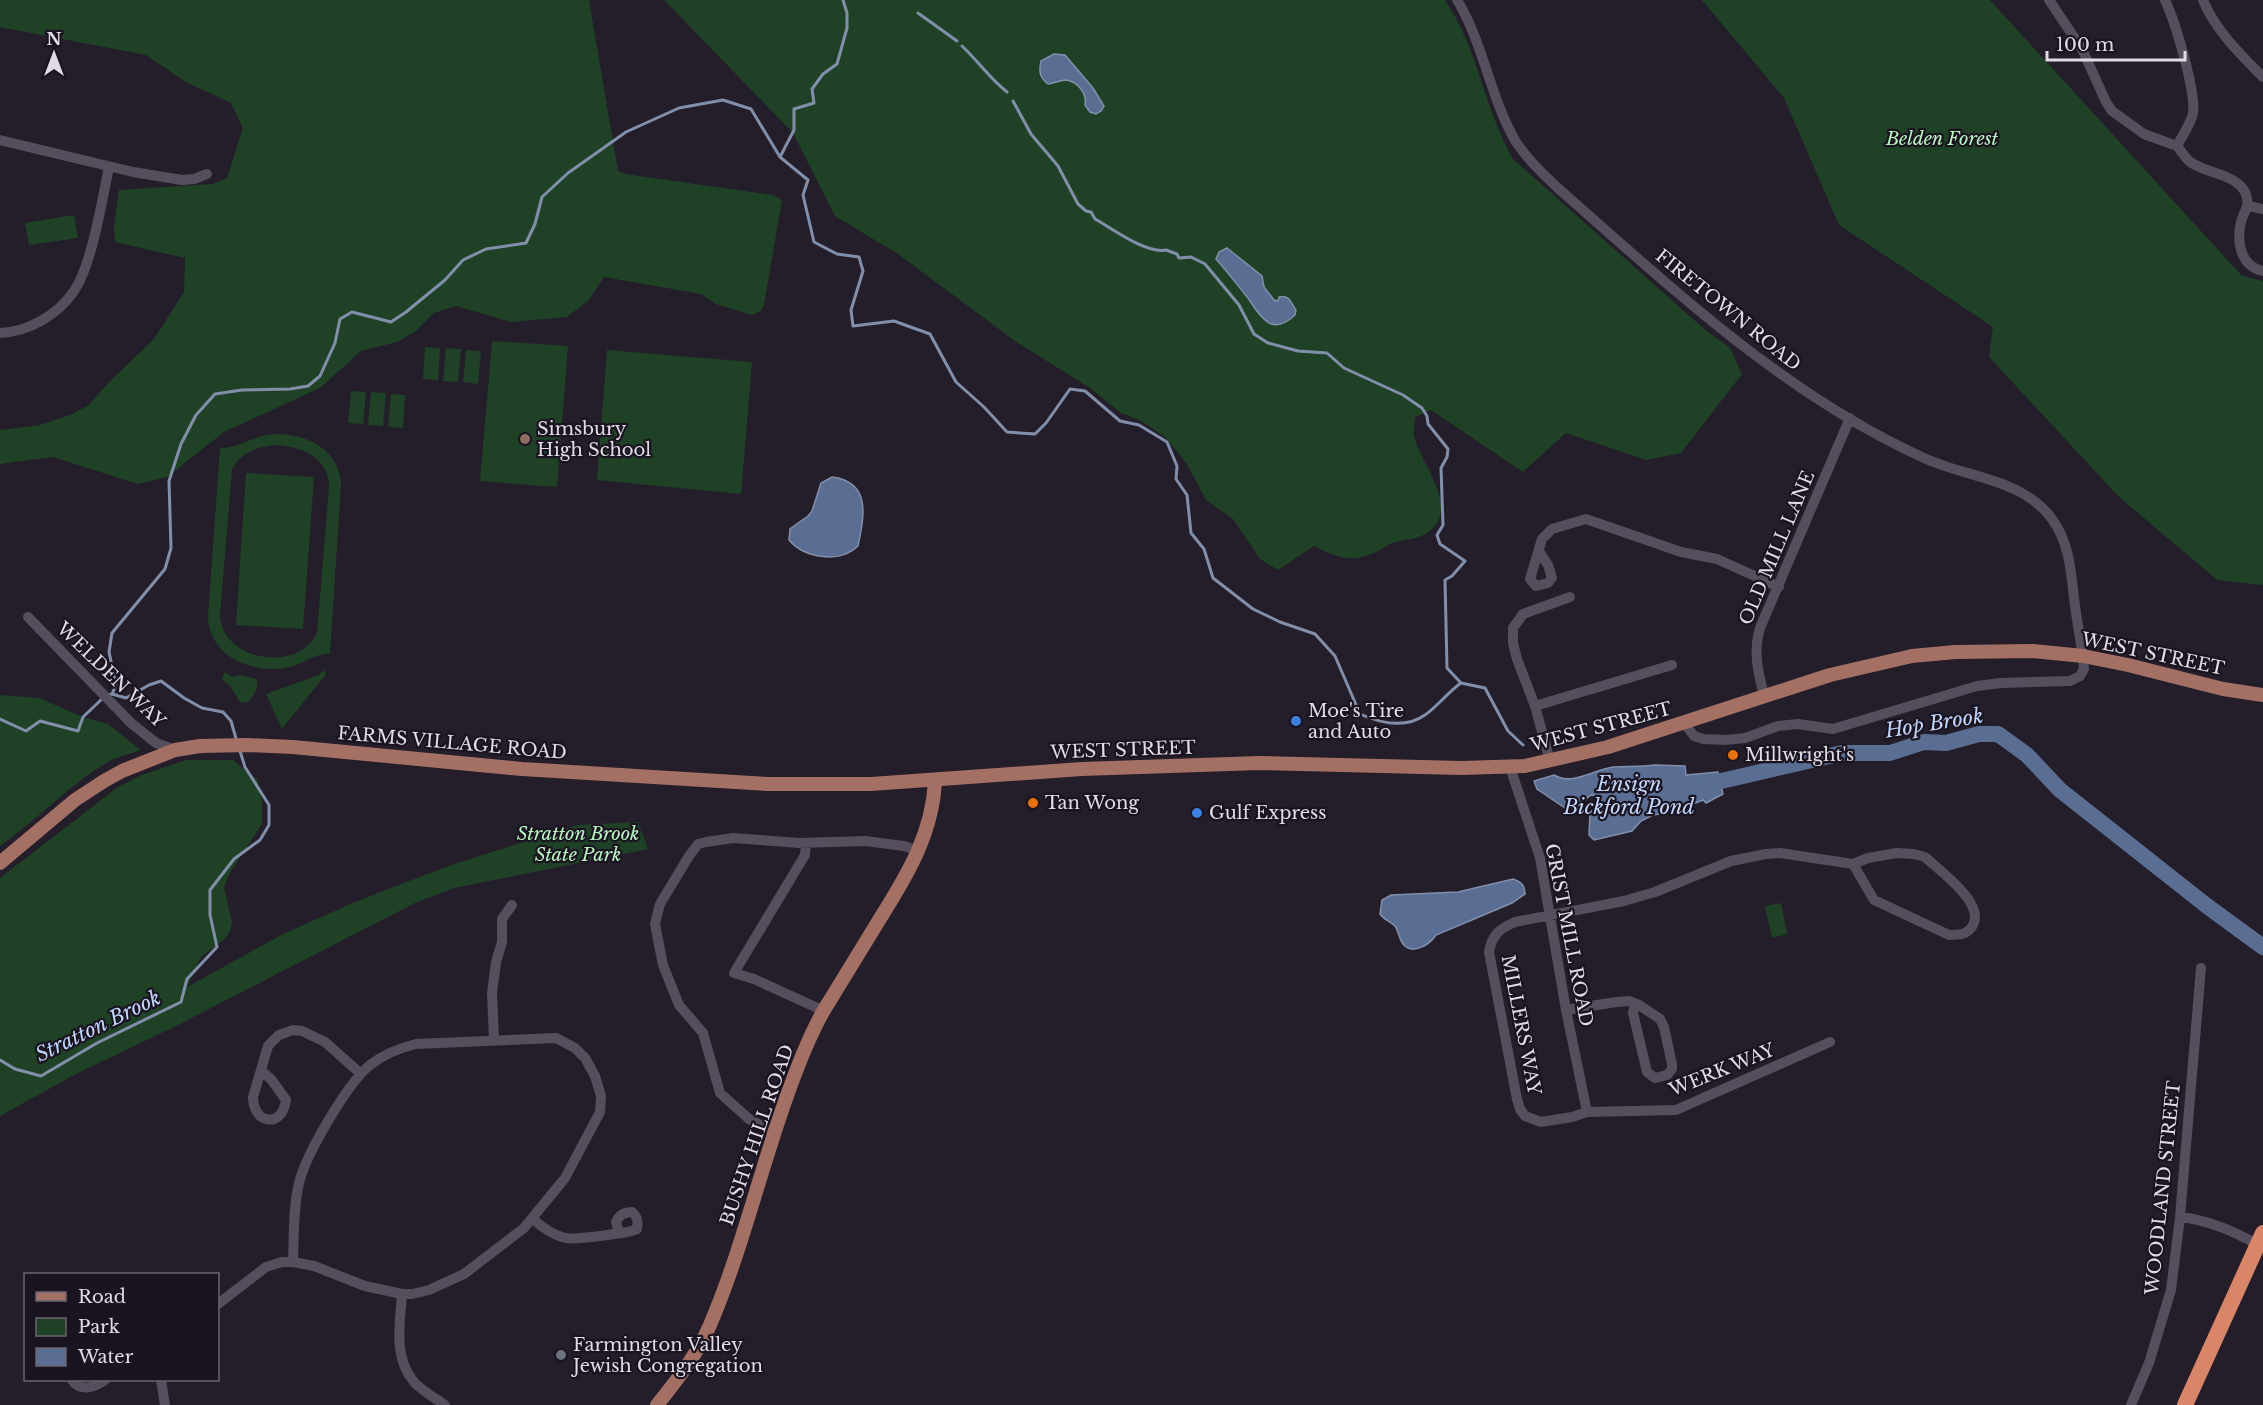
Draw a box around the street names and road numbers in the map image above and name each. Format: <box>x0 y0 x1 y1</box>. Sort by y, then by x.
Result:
street label: FIRETOWN ROAD <box>1651 245 1805 375</box>
street label: OLD MILL LANE <box>1735 468 1819 628</box>
street label: WELDEN WAY <box>51 617 170 733</box>
street label: WEST STREET <box>2079 628 2227 680</box>
street label: WEST STREET <box>1527 697 1675 757</box>
street label: FARMS VILLAGE ROAD <box>337 722 567 764</box>
street label: WEST STREET <box>1049 736 1197 764</box>
street label: GRIST MILL ROAD <box>1540 842 1598 1028</box>
street label: MILLERS WAY <box>1497 953 1546 1098</box>
street label: WERK WAY <box>1665 1038 1779 1102</box>
street label: BUSHY HILL ROAD <box>716 1042 798 1228</box>
street label: WOODLAND STREET <box>2141 1079 2185 1297</box>

